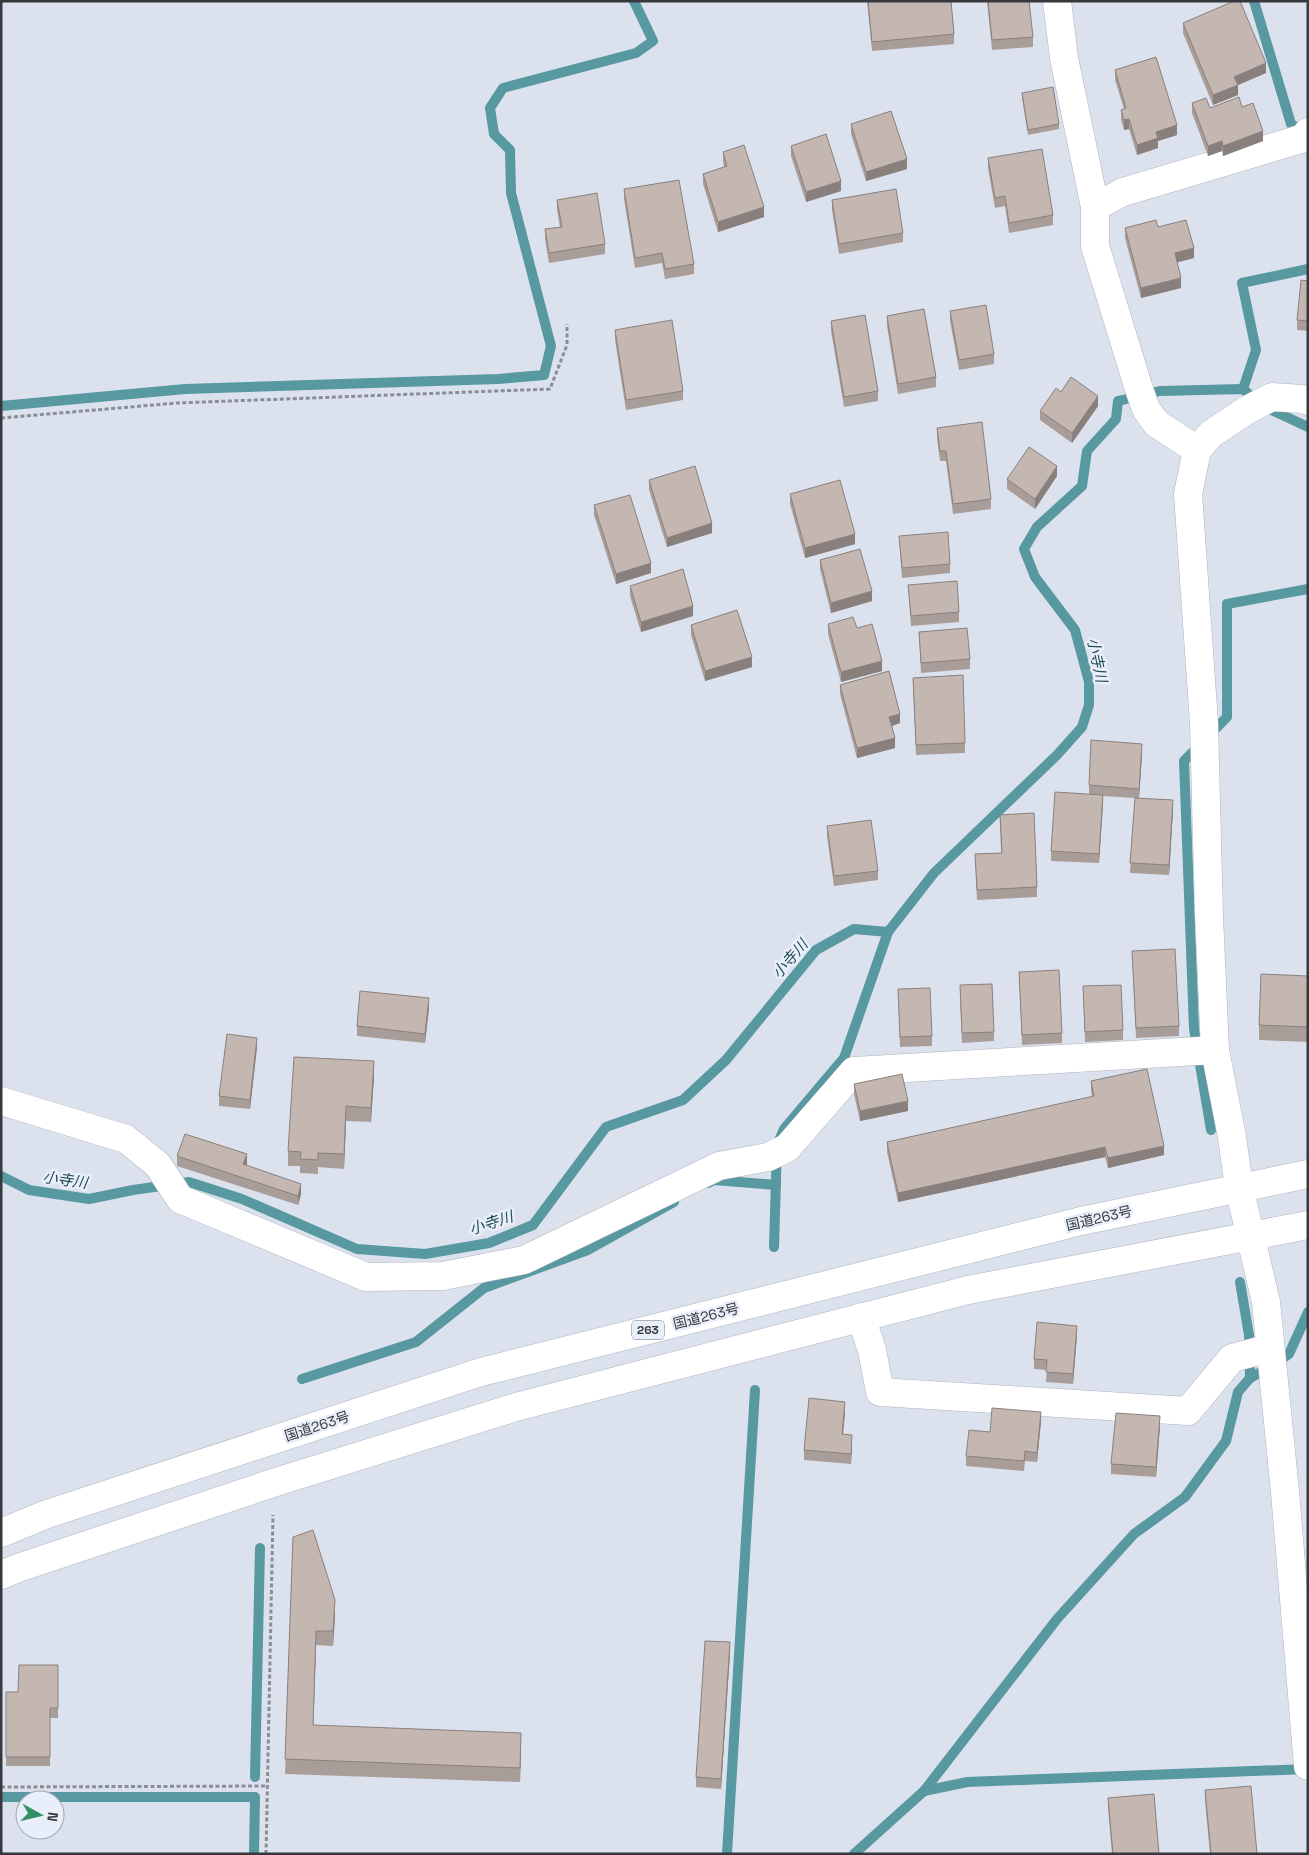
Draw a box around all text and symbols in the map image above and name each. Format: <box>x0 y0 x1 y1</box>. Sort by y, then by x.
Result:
water label: 小寺川 <box>1084 636 1112 686</box>
water label: 小寺川 <box>768 934 813 982</box>
water label: 小寺川 <box>41 1167 91 1192</box>
street label: 国道263号 <box>1064 1202 1134 1234</box>
water label: 小寺川 <box>467 1206 517 1239</box>
street label: 国道263号 <box>671 1299 741 1333</box>
road number: 263 <box>632 1320 664 1340</box>
street label: 国道263号 <box>282 1407 352 1445</box>
north arrow <box>15 1790 65 1840</box>
text: N <box>43 1811 62 1823</box>

